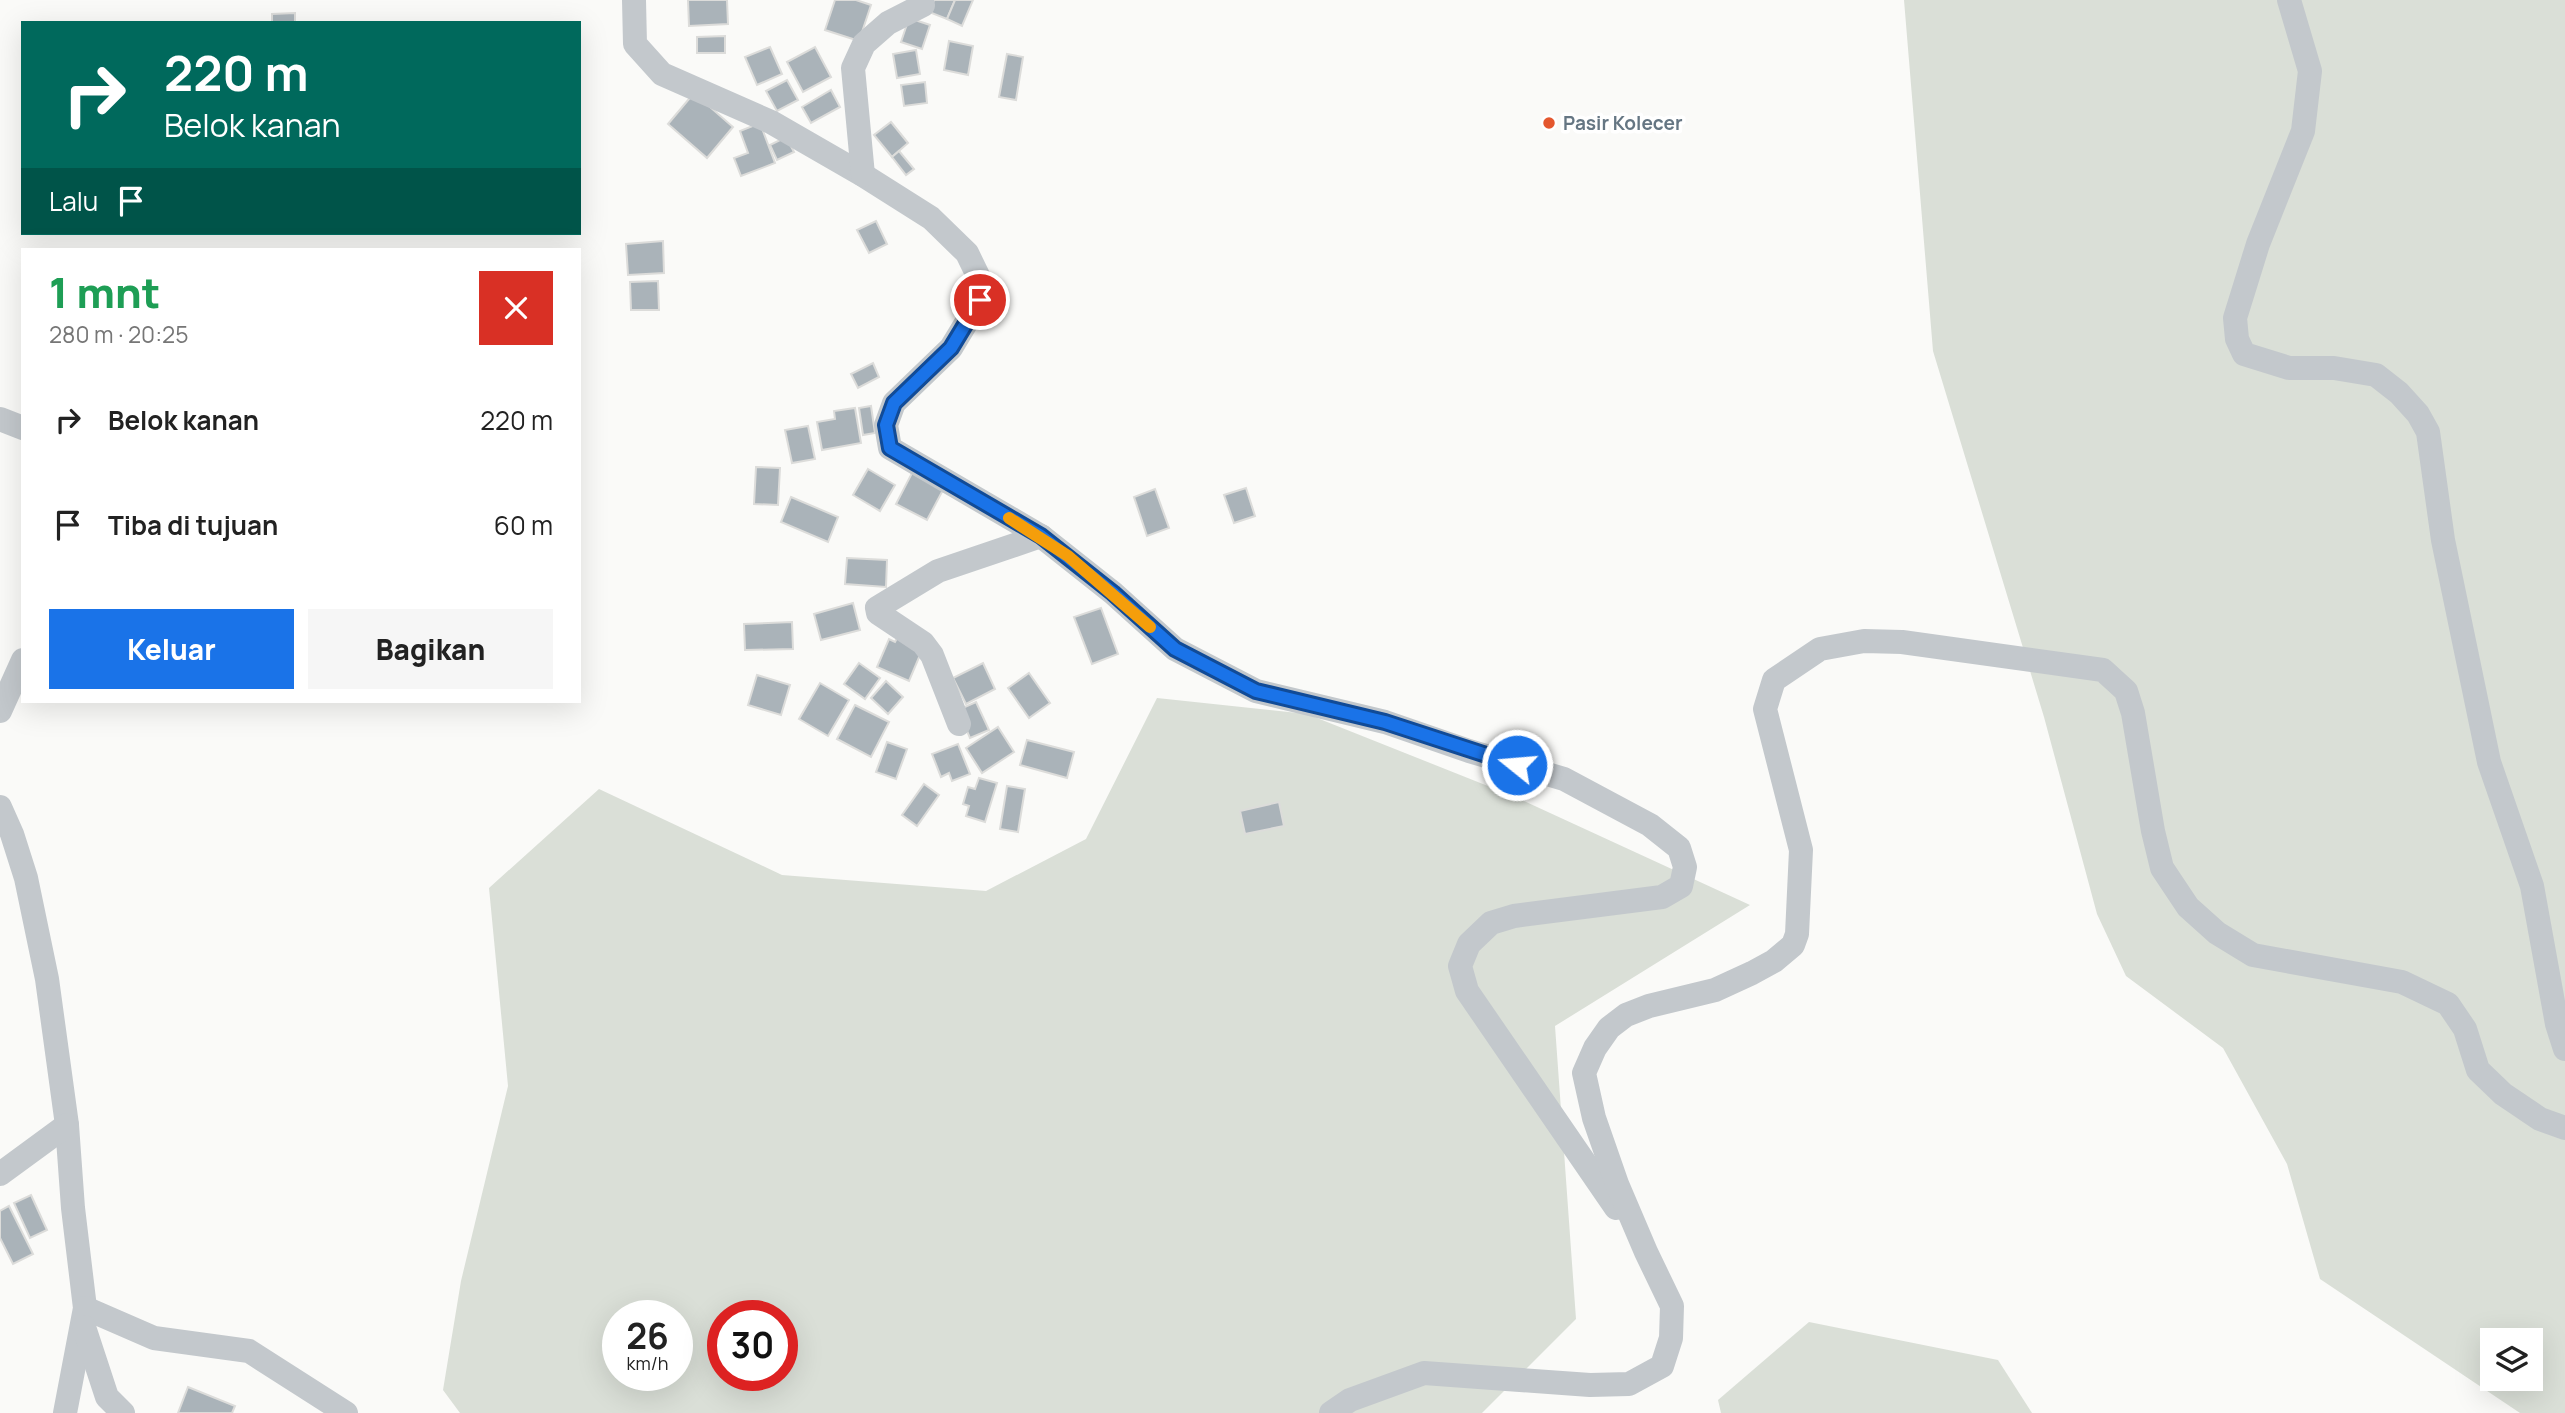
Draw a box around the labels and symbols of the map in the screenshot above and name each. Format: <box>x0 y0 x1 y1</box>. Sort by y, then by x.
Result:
place label: Pasir Kolecer <box>1563 110 1683 136</box>
marker: Pasir Kolecer <box>1541 115 1557 131</box>
pin <box>950 270 1010 330</box>
position arrow <box>1480 728 1554 802</box>
speed limit sign: 30 <box>707 1300 798 1391</box>

